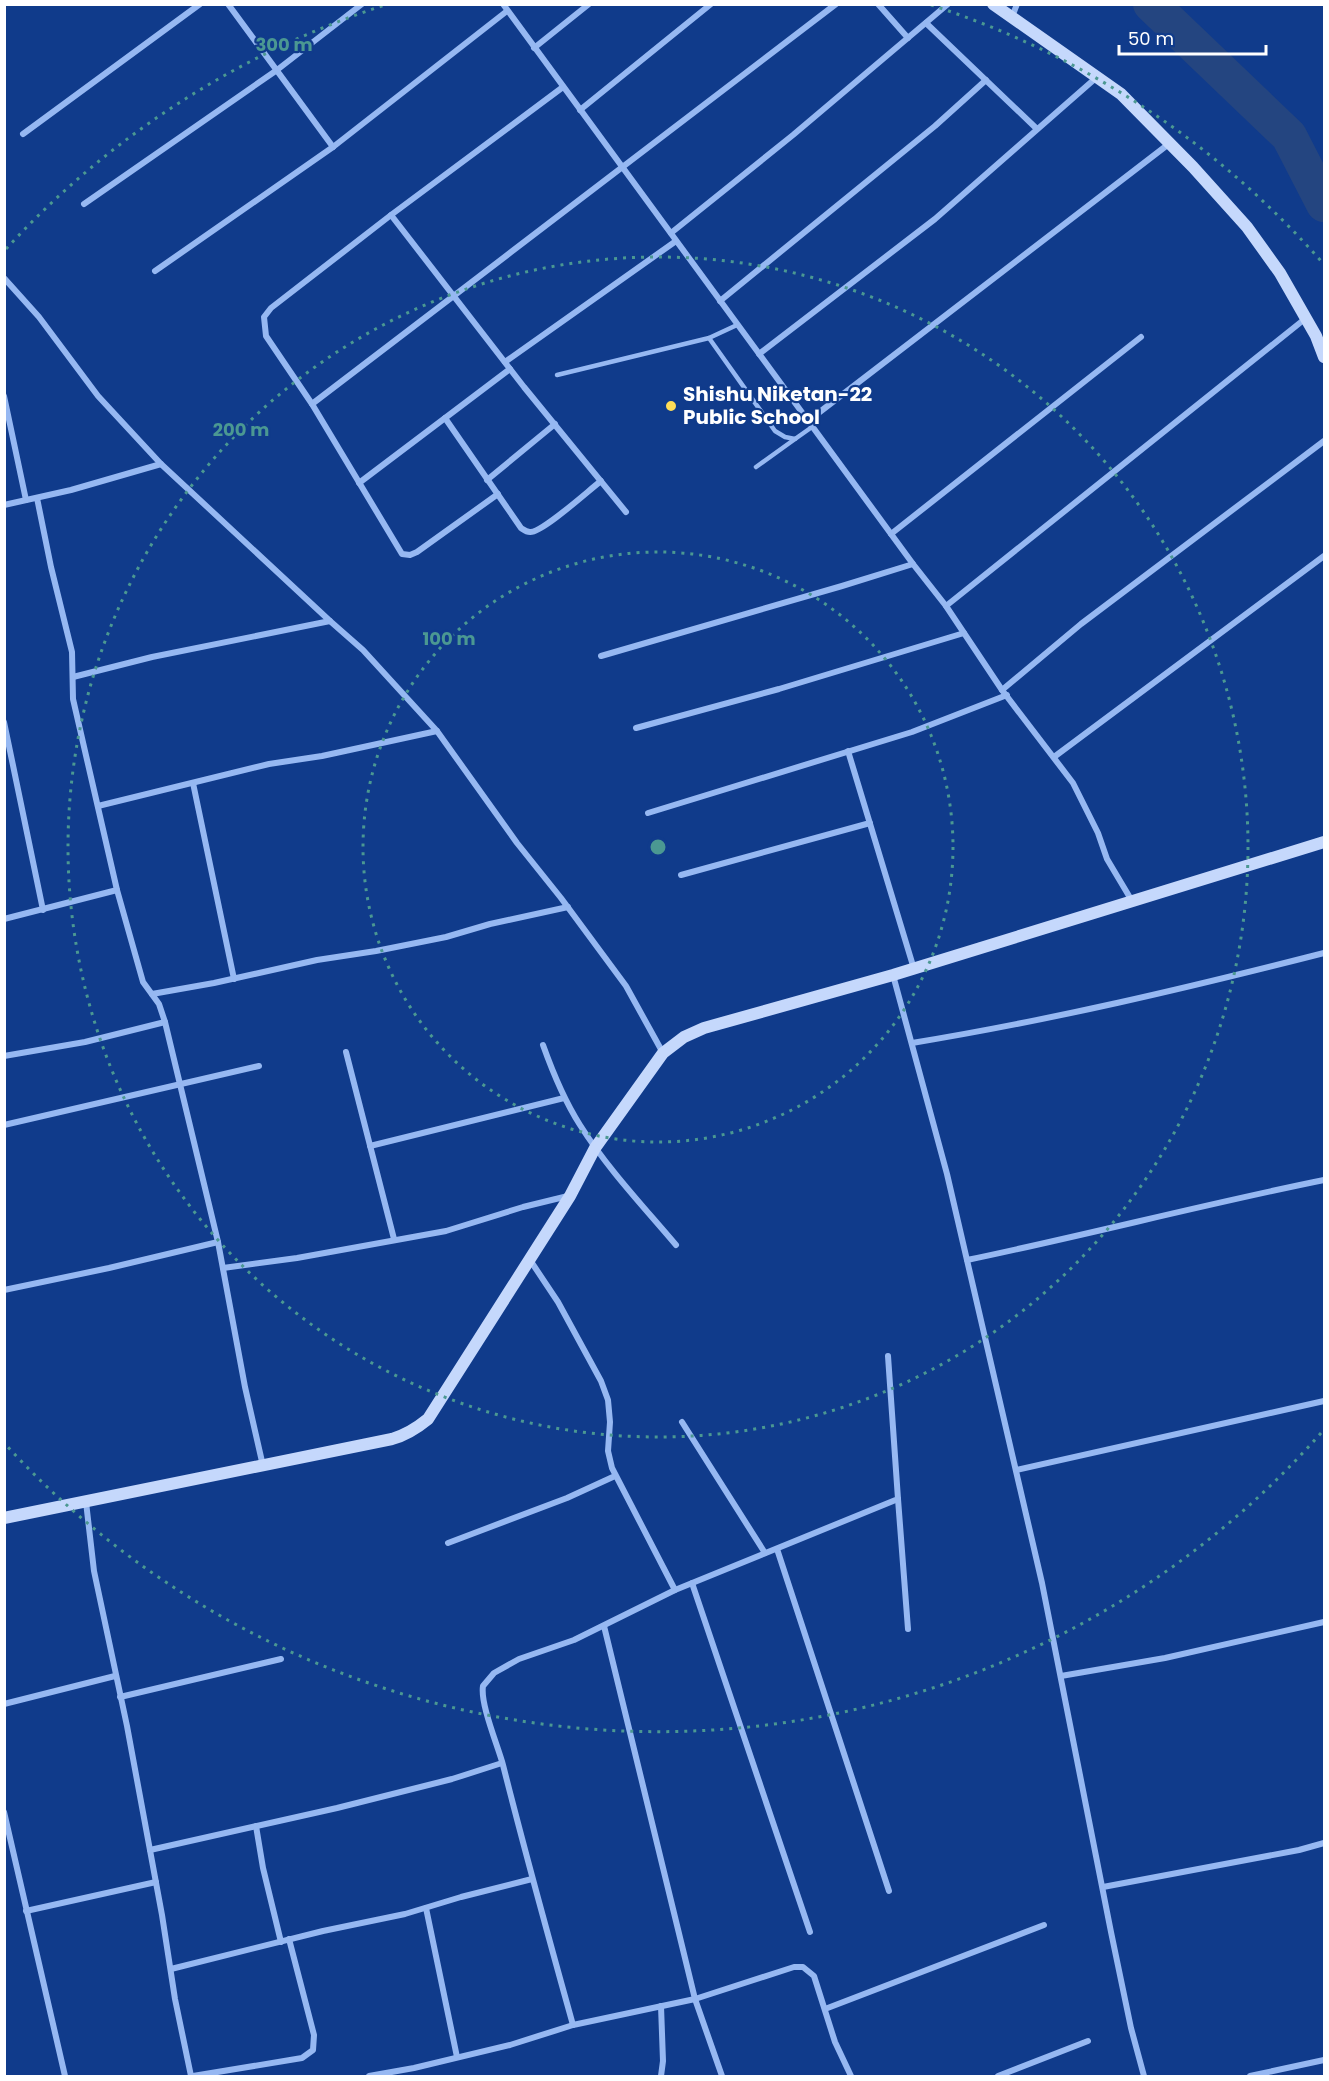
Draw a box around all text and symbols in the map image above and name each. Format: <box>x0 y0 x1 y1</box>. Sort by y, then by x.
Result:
scale bar <box>1119 18 1266 56</box>
text: 50 m <box>1128 26 1174 51</box>
text: 300 m <box>255 32 313 57</box>
place label: Shishu Niketan-22 Public School <box>683 380 872 431</box>
marker: Shishu Niketan-22 Public School <box>664 399 678 413</box>
text: 200 m <box>213 417 269 442</box>
text: 100 m <box>422 626 476 651</box>
centre of rings <box>648 837 668 857</box>

